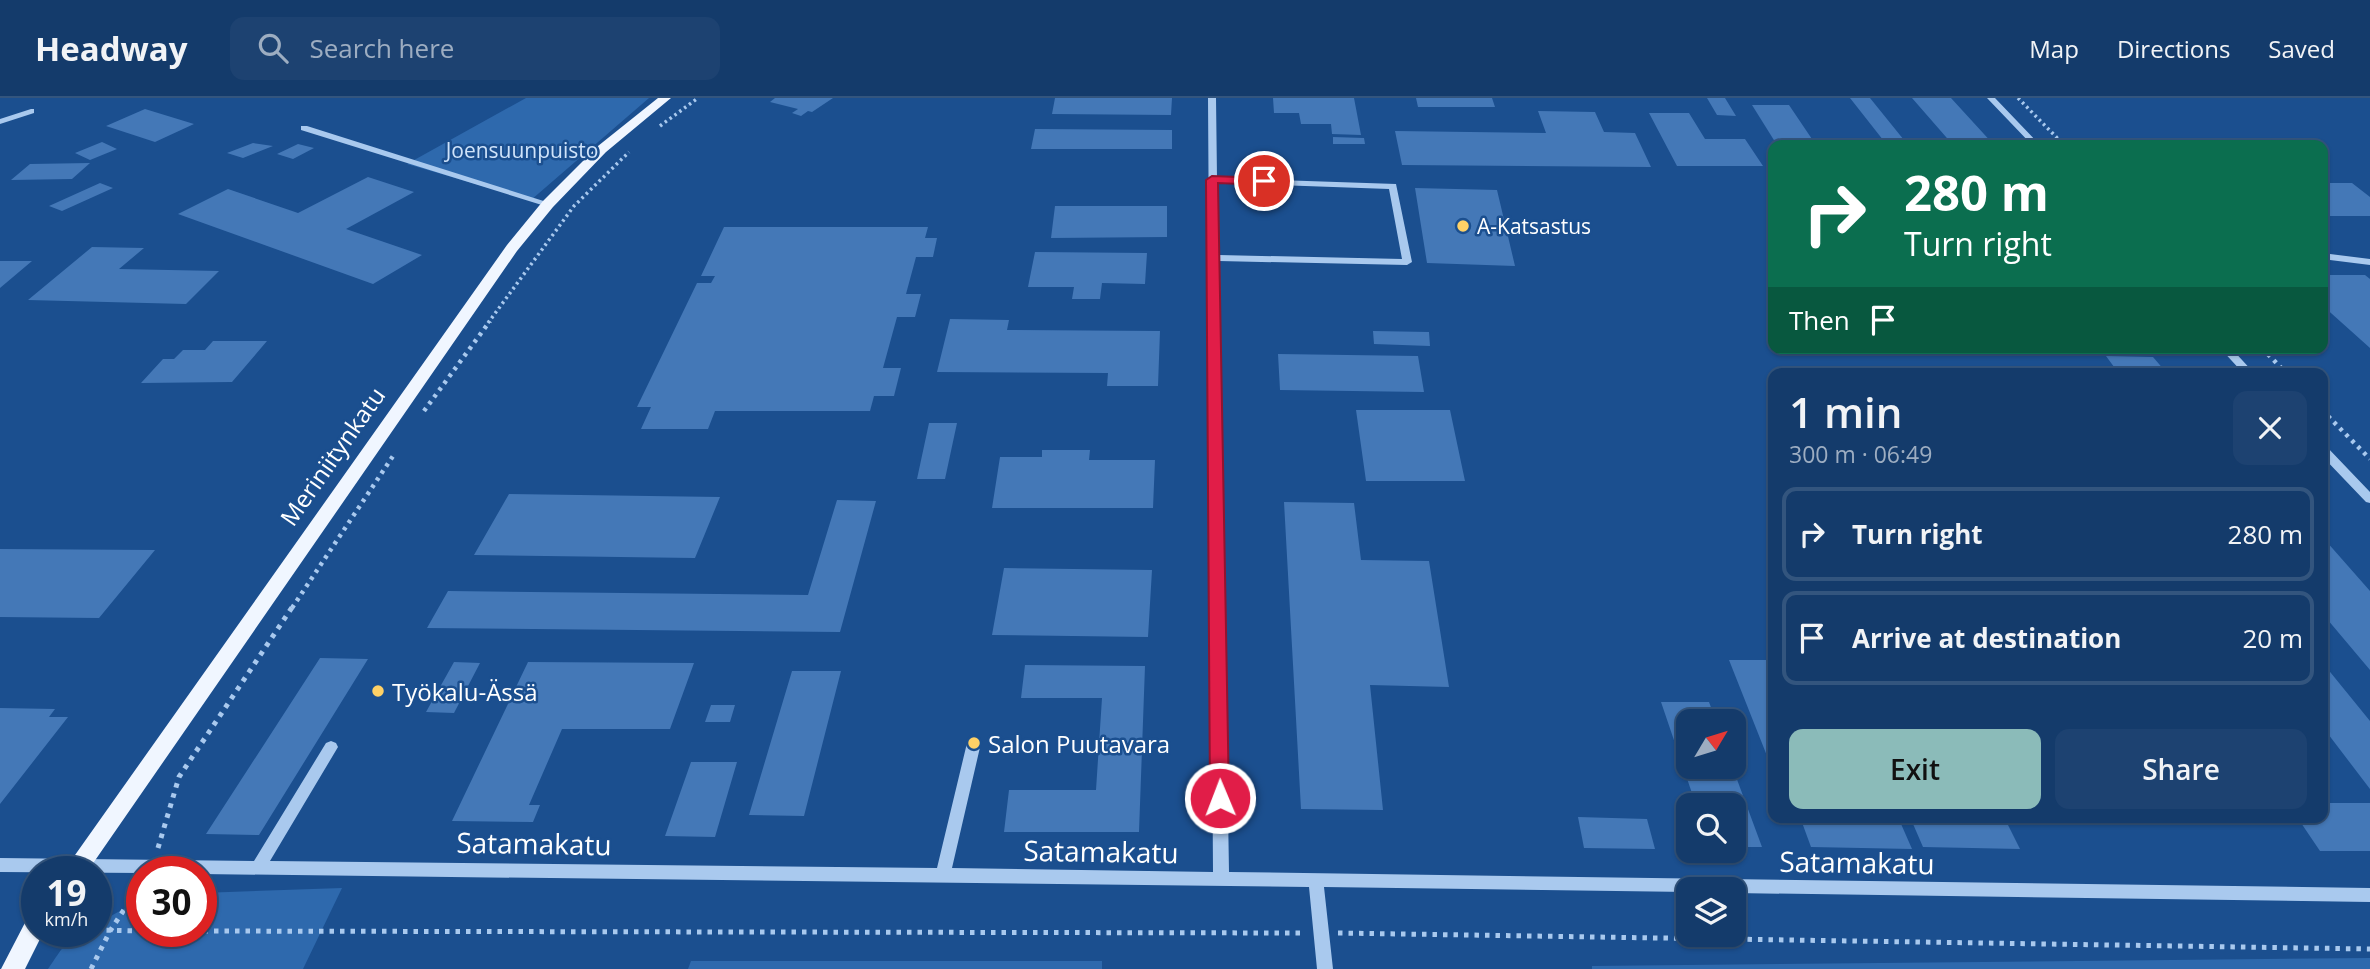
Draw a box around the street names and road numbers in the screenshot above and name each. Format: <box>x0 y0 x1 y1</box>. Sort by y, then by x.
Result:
street label: Meriniitynkatu <box>272 380 392 532</box>
street label: Satamakatu <box>456 823 612 863</box>
street label: Satamakatu <box>1023 831 1179 871</box>
street label: Satamakatu <box>1779 842 1935 882</box>

